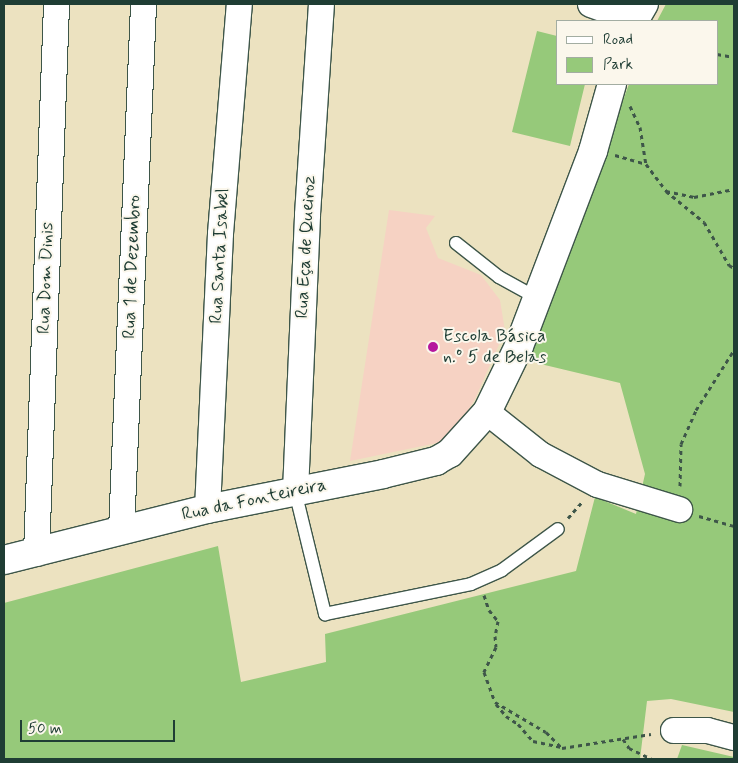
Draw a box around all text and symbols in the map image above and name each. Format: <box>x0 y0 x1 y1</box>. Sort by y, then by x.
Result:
legend <box>556 20 718 85</box>
text: Road <box>603 30 633 50</box>
text: Park <box>603 55 633 75</box>
street label: Rua Eça de Queiroz <box>291 175 321 319</box>
street label: Rua Santa Isabel <box>206 190 234 322</box>
street label: Rua 1 de Dezembro <box>119 193 145 341</box>
street label: Rua Dom Dinis <box>33 222 59 334</box>
place label: Escola Básica n.º 5 de Belas <box>443 326 546 368</box>
marker: Escola Básica n.º 5 de Belas <box>427 341 439 353</box>
street label: Rua da Fonteireira <box>184 475 324 525</box>
scale bar <box>22 710 178 742</box>
text: 50 m <box>28 719 62 739</box>

